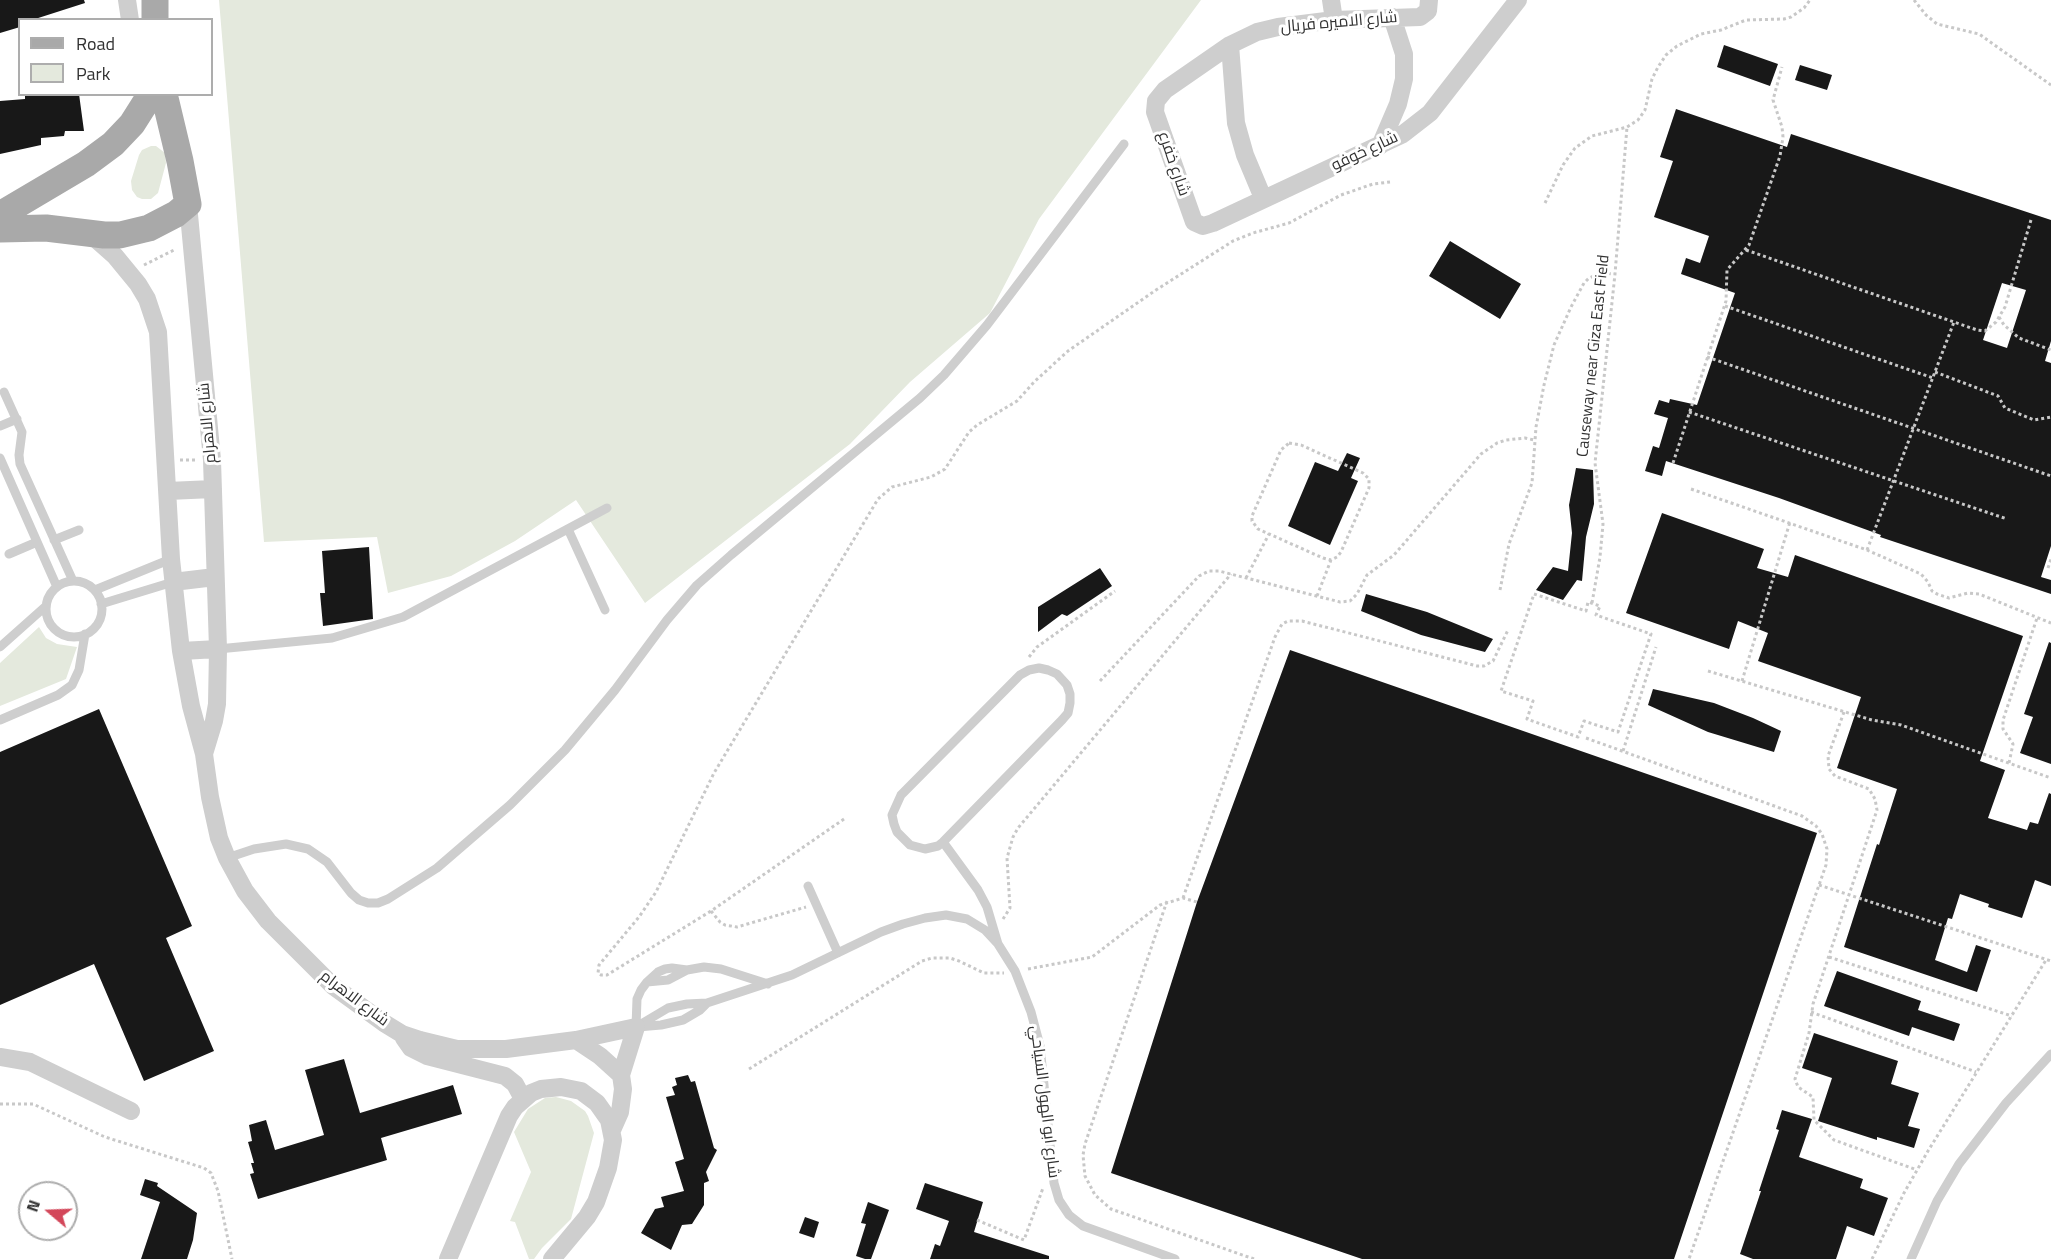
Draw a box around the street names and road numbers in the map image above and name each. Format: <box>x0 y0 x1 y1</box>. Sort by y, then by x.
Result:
street label: شارع الاميره فريال <box>1280 8 1398 38</box>
street label: شارع خوفو <box>1328 128 1402 176</box>
street label: شارع خفرع <box>1153 129 1193 199</box>
street label: Causeway near Giza East Field <box>1574 254 1614 458</box>
street label: شارع الاهرام <box>195 382 221 464</box>
street label: شارع الاهرام <box>316 967 392 1031</box>
street label: شارع ابو الهول السياحي <box>1025 1025 1063 1179</box>

